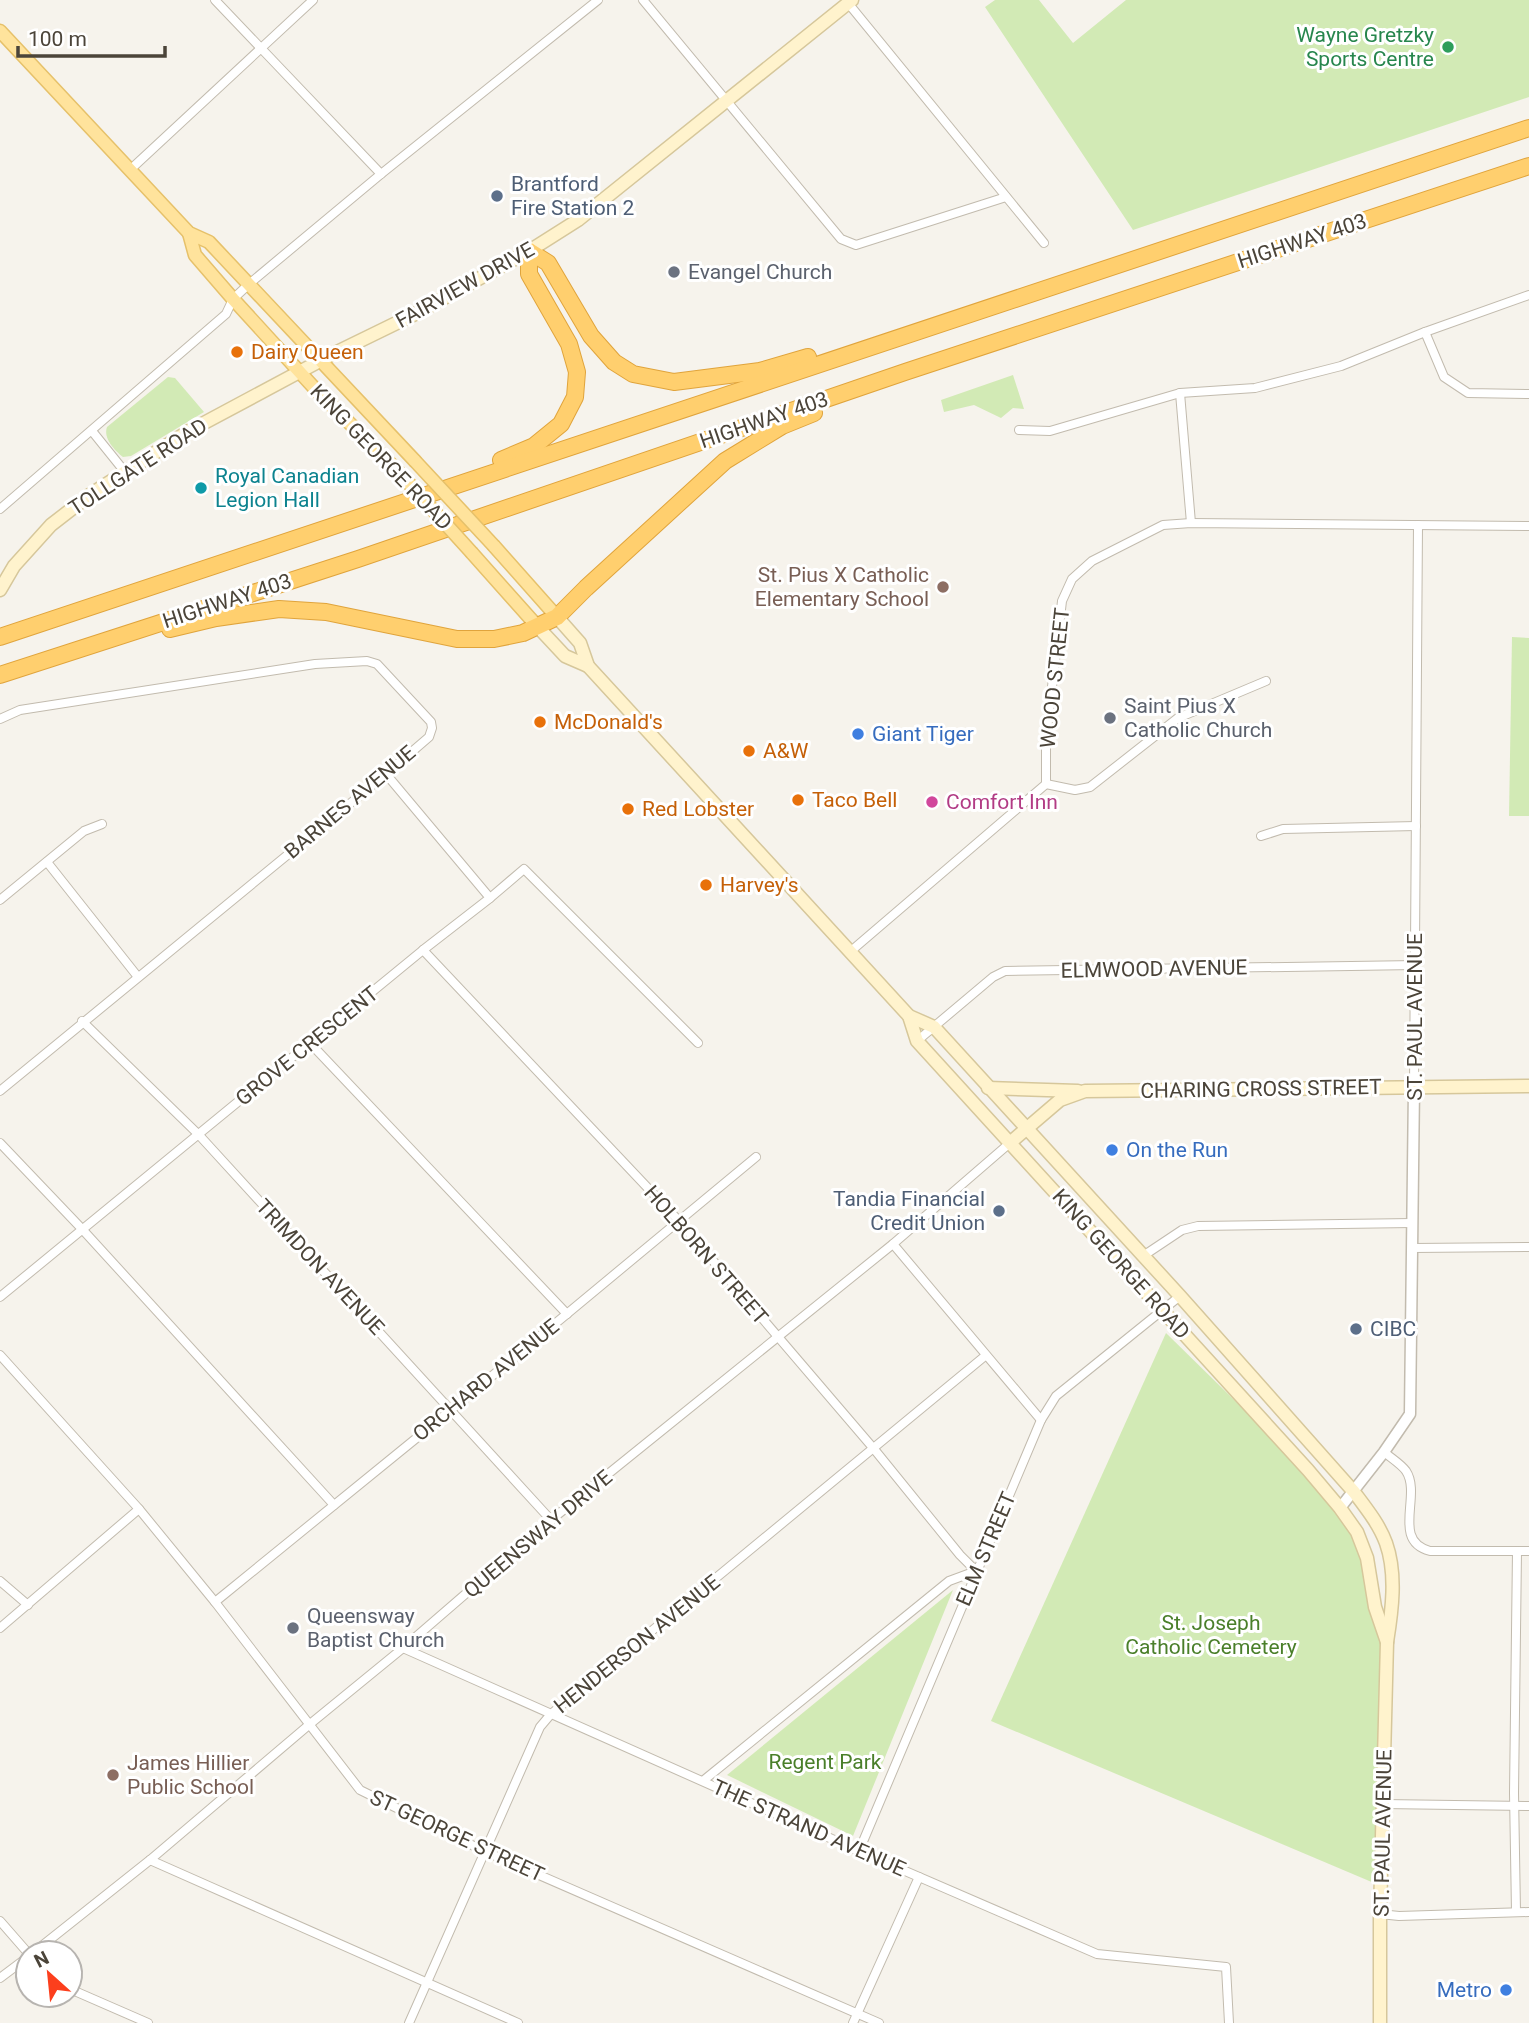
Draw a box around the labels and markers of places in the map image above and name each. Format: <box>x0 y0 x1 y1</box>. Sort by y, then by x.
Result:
place label: Wayne Gretzky Sports Centre <box>1296 23 1434 71</box>
marker: Wayne Gretzky Sports Centre <box>1440 39 1456 55</box>
place label: Brantford Fire Station 2 <box>511 172 635 220</box>
marker: Brantford Fire Station 2 <box>489 188 505 204</box>
place label: Evangel Church <box>688 260 832 284</box>
marker: Evangel Church <box>666 264 682 280</box>
place label: Dairy Queen <box>251 340 364 364</box>
marker: Dairy Queen <box>229 344 245 360</box>
place label: Royal Canadian Legion Hall <box>215 464 359 512</box>
marker: Royal Canadian Legion Hall <box>193 480 209 496</box>
place label: St. Pius X Catholic Elementary School <box>755 563 929 611</box>
marker: St. Pius X Catholic Elementary School <box>935 579 951 595</box>
place label: Saint Pius X Catholic Church <box>1124 694 1272 742</box>
place label: McDonald's <box>554 710 663 734</box>
marker: Saint Pius X Catholic Church <box>1102 710 1118 726</box>
marker: McDonald's <box>532 714 548 730</box>
place label: Giant Tiger <box>872 722 974 746</box>
marker: Giant Tiger <box>850 726 866 742</box>
place label: A&W <box>763 739 809 763</box>
marker: A&W <box>741 743 757 759</box>
place label: Taco Bell <box>812 788 897 812</box>
place label: Comfort Inn <box>946 790 1058 814</box>
marker: Taco Bell <box>790 792 806 808</box>
marker: Comfort Inn <box>924 794 940 810</box>
place label: Red Lobster <box>642 797 754 821</box>
marker: Red Lobster <box>620 801 636 817</box>
place label: Harvey's <box>720 873 799 897</box>
marker: Harvey's <box>698 877 714 893</box>
place label: On the Run <box>1126 1138 1228 1162</box>
marker: On the Run <box>1104 1142 1120 1158</box>
place label: Tandia Financial Credit Union <box>833 1187 985 1235</box>
marker: Tandia Financial Credit Union <box>991 1203 1007 1219</box>
place label: CIBC <box>1370 1317 1416 1341</box>
marker: CIBC <box>1348 1321 1364 1337</box>
place label: Queensway Baptist Church <box>307 1604 444 1652</box>
marker: Queensway Baptist Church <box>285 1620 301 1636</box>
place label: James Hillier Public School <box>127 1751 254 1799</box>
marker: James Hillier Public School <box>105 1767 121 1783</box>
place label: Metro <box>1437 1978 1492 2002</box>
marker: Metro <box>1498 1982 1514 1998</box>

